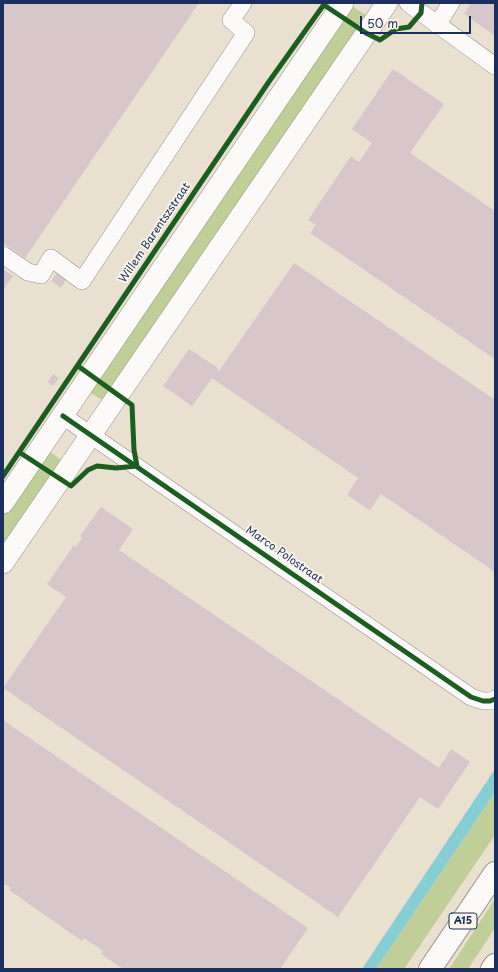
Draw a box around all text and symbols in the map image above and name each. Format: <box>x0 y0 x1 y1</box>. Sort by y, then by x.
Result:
scale bar <box>362 8 473 34</box>
text: 50 m <box>367 14 398 32</box>
street label: Willem Barentszstraat <box>117 180 193 286</box>
street label: Marco Polostraat <box>243 524 325 586</box>
road number: A15 <box>449 913 477 929</box>

